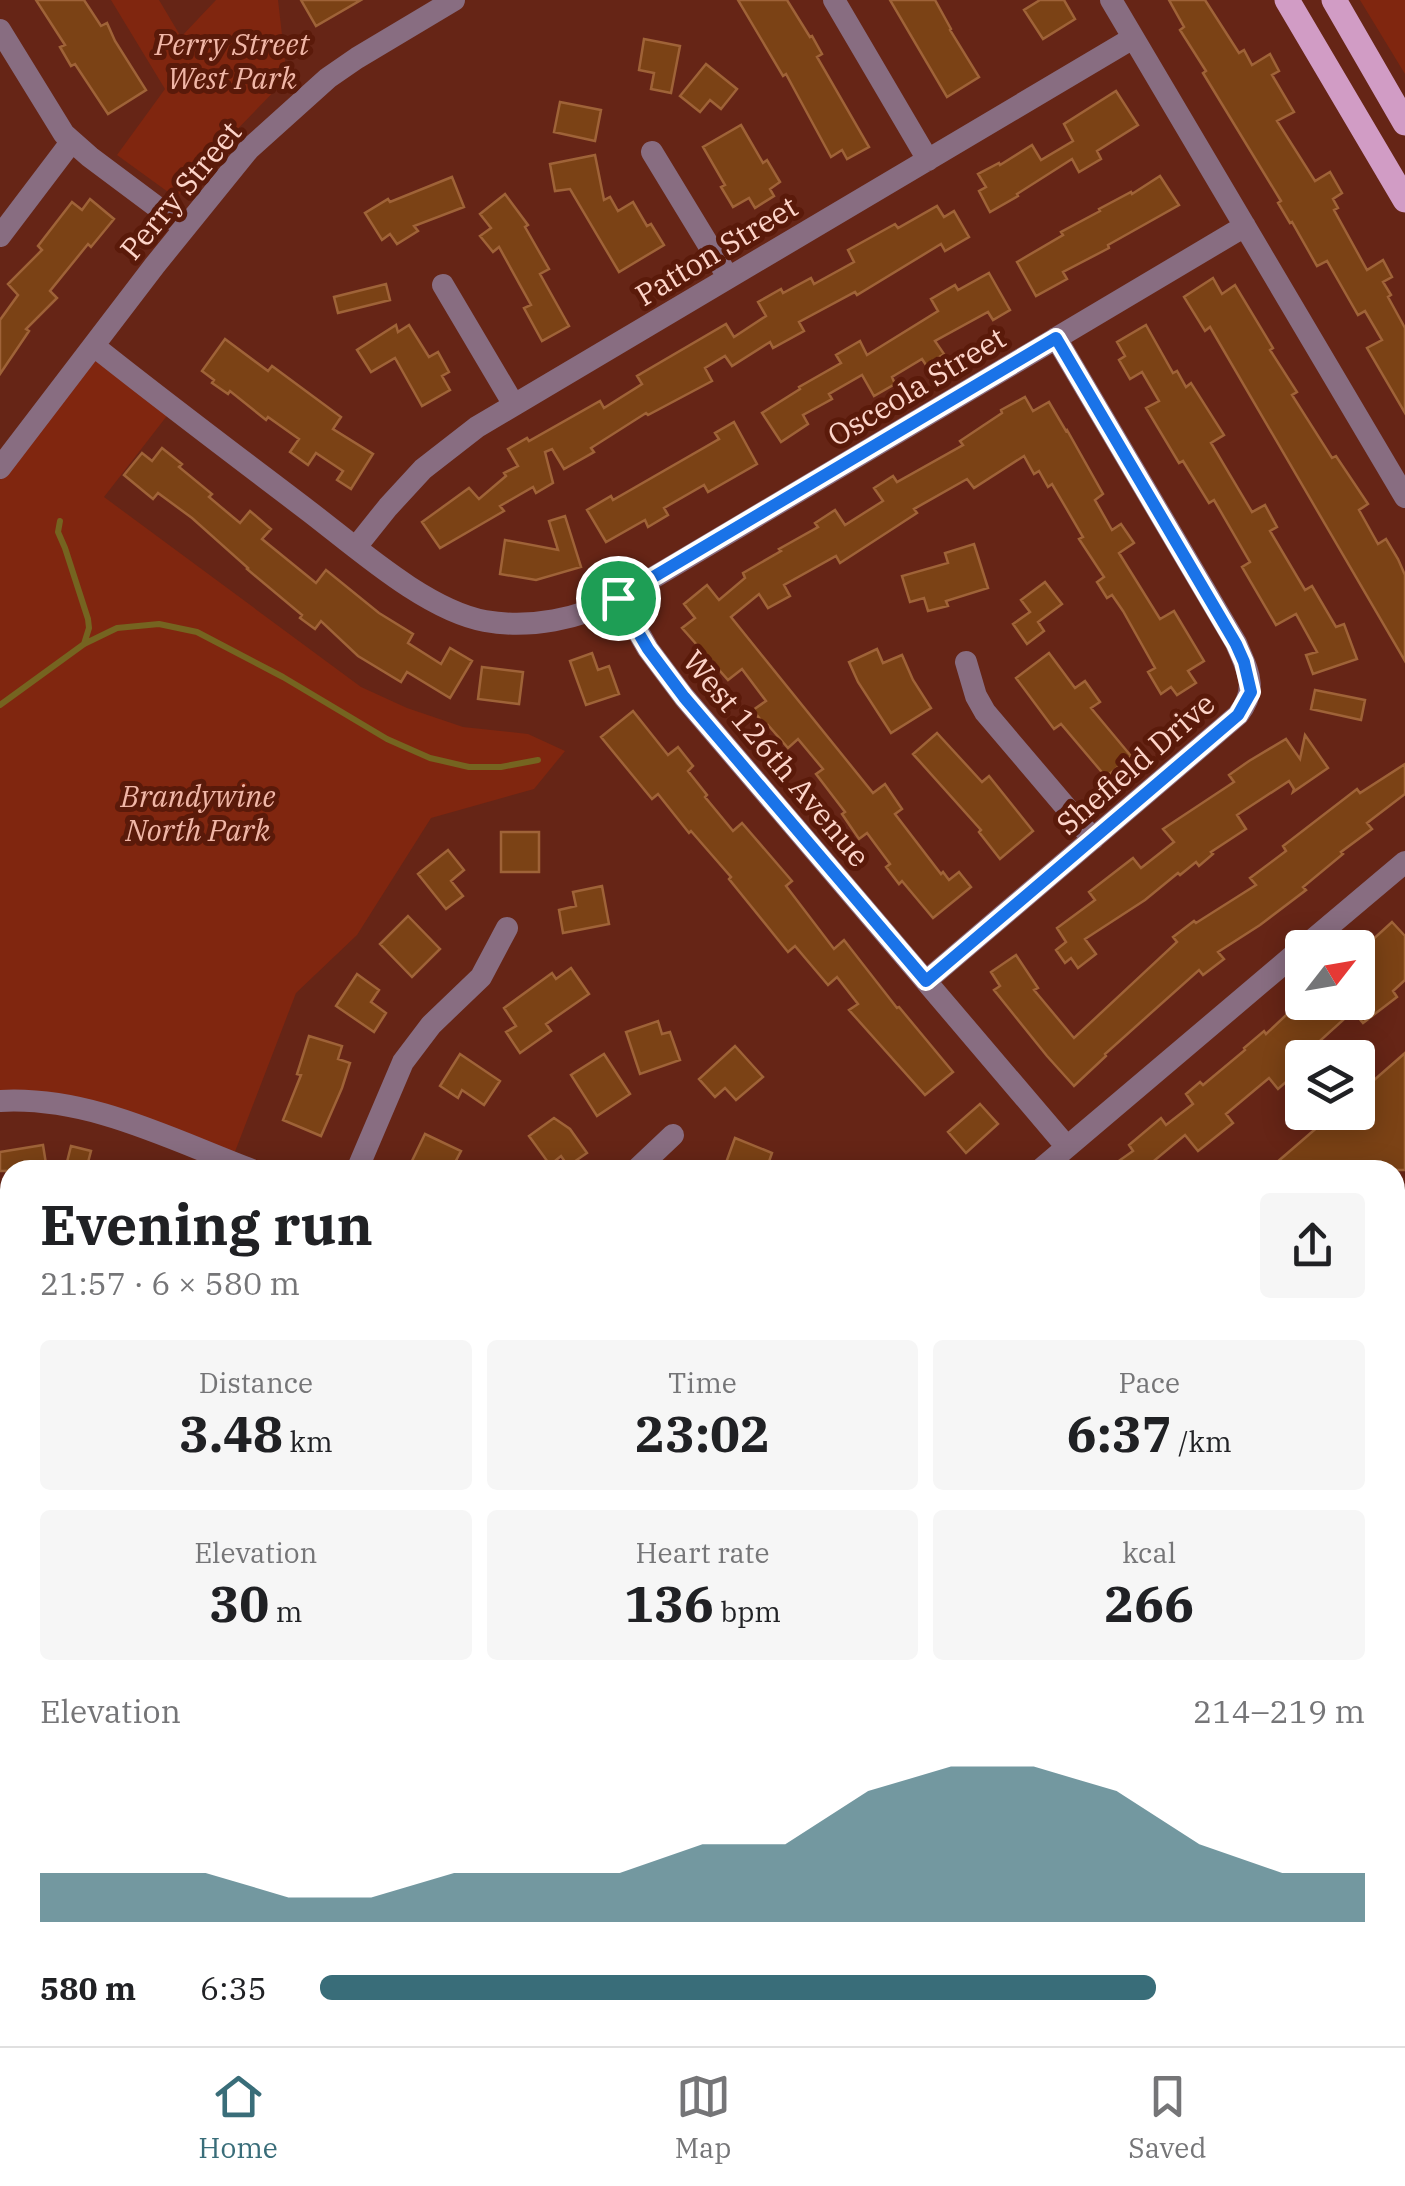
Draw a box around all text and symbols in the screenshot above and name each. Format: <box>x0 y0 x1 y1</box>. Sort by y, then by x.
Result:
park label: Perry Street West Park <box>154 24 311 97</box>
street label: Perry Street <box>111 113 249 267</box>
street label: Patton Street <box>628 186 804 314</box>
street label: Osceola Street <box>820 318 1012 454</box>
pin <box>576 556 661 641</box>
icon: arrive <box>591 571 646 626</box>
street label: West 126th Avenue <box>675 641 879 875</box>
street label: Shefield Drive <box>1048 684 1222 842</box>
park label: Brandywine North Park <box>119 776 276 849</box>
north arrow <box>1285 930 1375 1020</box>
map controls <box>1285 930 1375 1130</box>
button: layers <box>1285 1040 1375 1130</box>
text: Evening run <box>40 1189 373 1260</box>
button: share <box>1260 1193 1365 1298</box>
text: 21:57 · 6 × 580 m <box>40 1262 300 1304</box>
text: Distance <box>199 1364 313 1401</box>
text: Time <box>668 1364 737 1401</box>
text: Pace <box>1118 1364 1180 1401</box>
text: 3.48 <box>179 1401 283 1466</box>
text: 23:02 <box>635 1401 770 1466</box>
text: 6:37 <box>1067 1401 1172 1466</box>
text: km <box>283 1423 333 1460</box>
text: /km <box>1172 1423 1232 1460</box>
text: Elevation <box>194 1534 318 1571</box>
text: Heart rate <box>636 1534 769 1571</box>
text: kcal <box>1122 1534 1176 1571</box>
text: 30 <box>209 1571 269 1636</box>
text: 136 <box>624 1571 714 1636</box>
text: 266 <box>1104 1571 1194 1636</box>
text: m <box>269 1593 302 1630</box>
text: bpm <box>714 1593 781 1630</box>
text: Elevation <box>40 1690 181 1732</box>
text: 214–219 m <box>1193 1690 1365 1732</box>
text: 580 m <box>40 1967 136 2009</box>
text: 6:35 <box>200 1967 267 2009</box>
tab: Home <box>198 2069 278 2166</box>
tab: Map <box>675 2069 732 2166</box>
tab: Saved <box>1128 2069 1207 2166</box>

